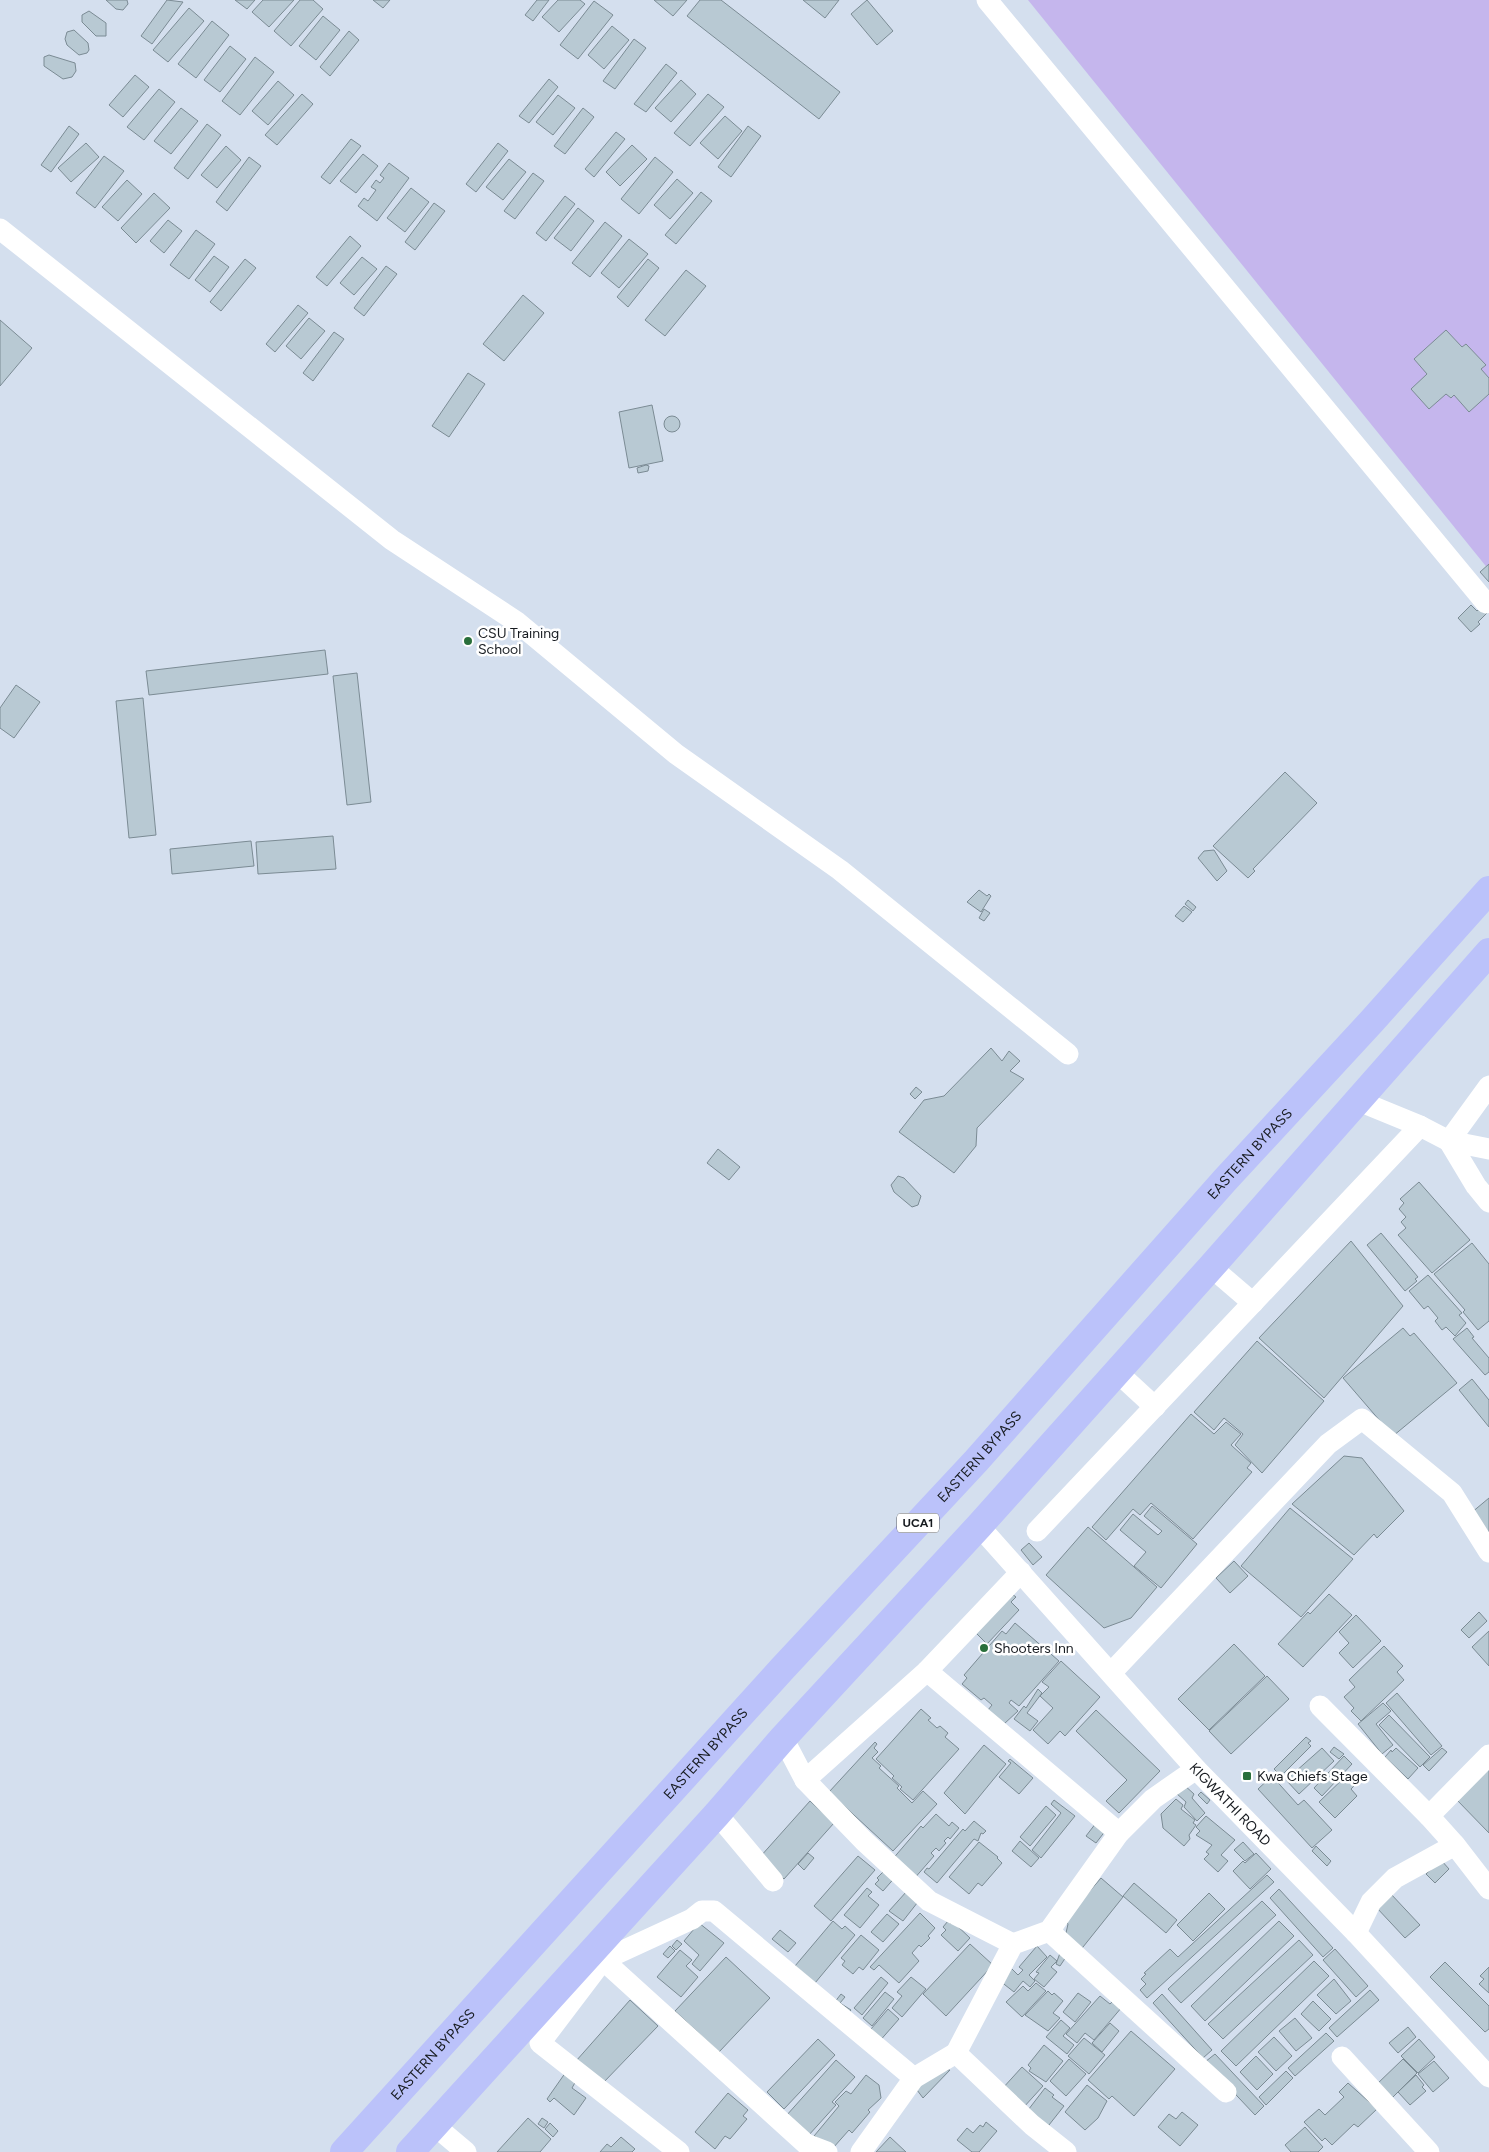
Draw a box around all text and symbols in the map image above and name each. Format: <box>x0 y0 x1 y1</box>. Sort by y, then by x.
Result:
place label: CSU Training School <box>478 625 559 658</box>
marker: CSU Training School <box>462 635 474 647</box>
street label: EASTERN BYPASS <box>1204 1105 1296 1203</box>
street label: EASTERN BYPASS <box>934 1408 1025 1506</box>
road number: UCA1 <box>897 1514 939 1532</box>
place label: Shooters Inn <box>994 1640 1074 1657</box>
marker: Shooters Inn <box>978 1642 990 1654</box>
street label: EASTERN BYPASS <box>660 1705 751 1803</box>
street label: KIGWATHI ROAD <box>1186 1760 1274 1850</box>
place label: Kwa Chiefs Stage <box>1257 1768 1368 1785</box>
marker: Kwa Chiefs Stage <box>1241 1770 1253 1782</box>
street label: EASTERN BYPASS <box>387 2005 479 2104</box>

